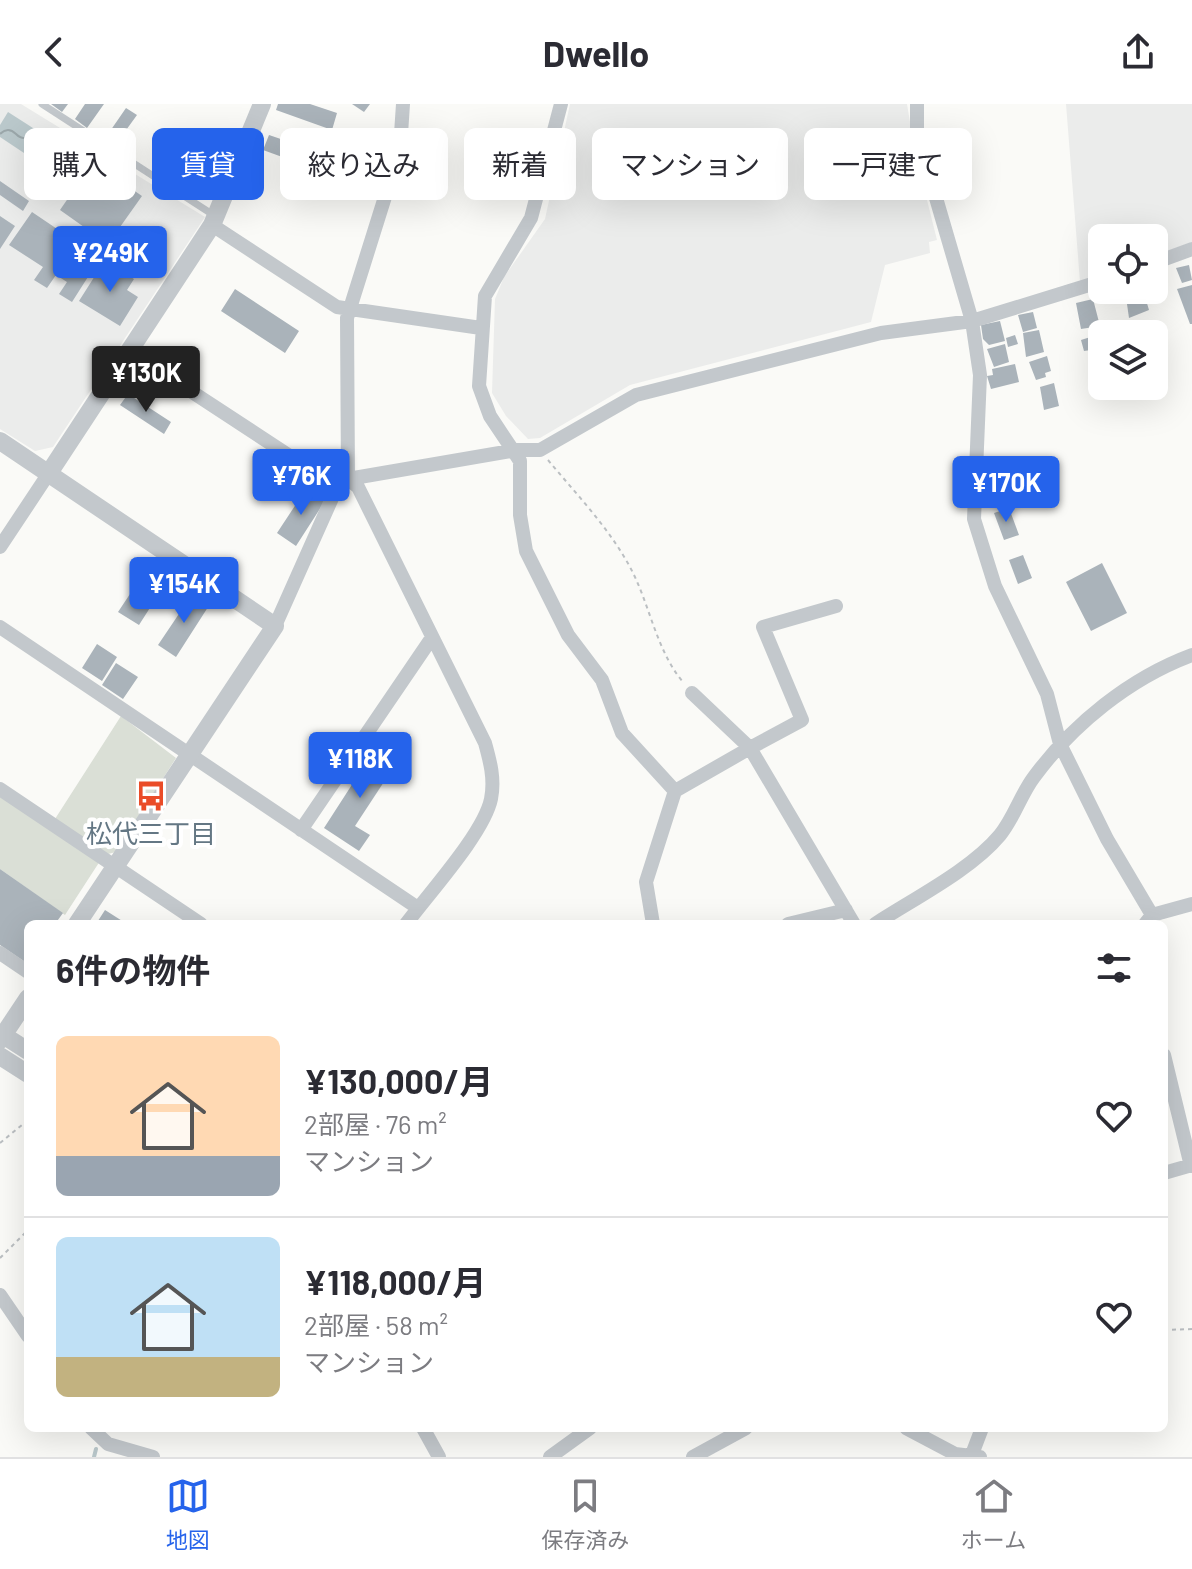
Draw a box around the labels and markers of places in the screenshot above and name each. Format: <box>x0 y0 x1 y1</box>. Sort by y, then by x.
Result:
pin: ¥249K <box>54 226 166 294</box>
pin: ¥130K <box>90 346 202 414</box>
pin: ¥76K <box>254 449 348 517</box>
pin: ¥170K <box>950 456 1062 524</box>
pin: ¥154K <box>128 557 240 625</box>
pin: ¥118K <box>304 732 416 800</box>
bus stop icon: 松代三丁目 <box>134 779 168 813</box>
place label: 松代三丁目 <box>86 817 216 848</box>

